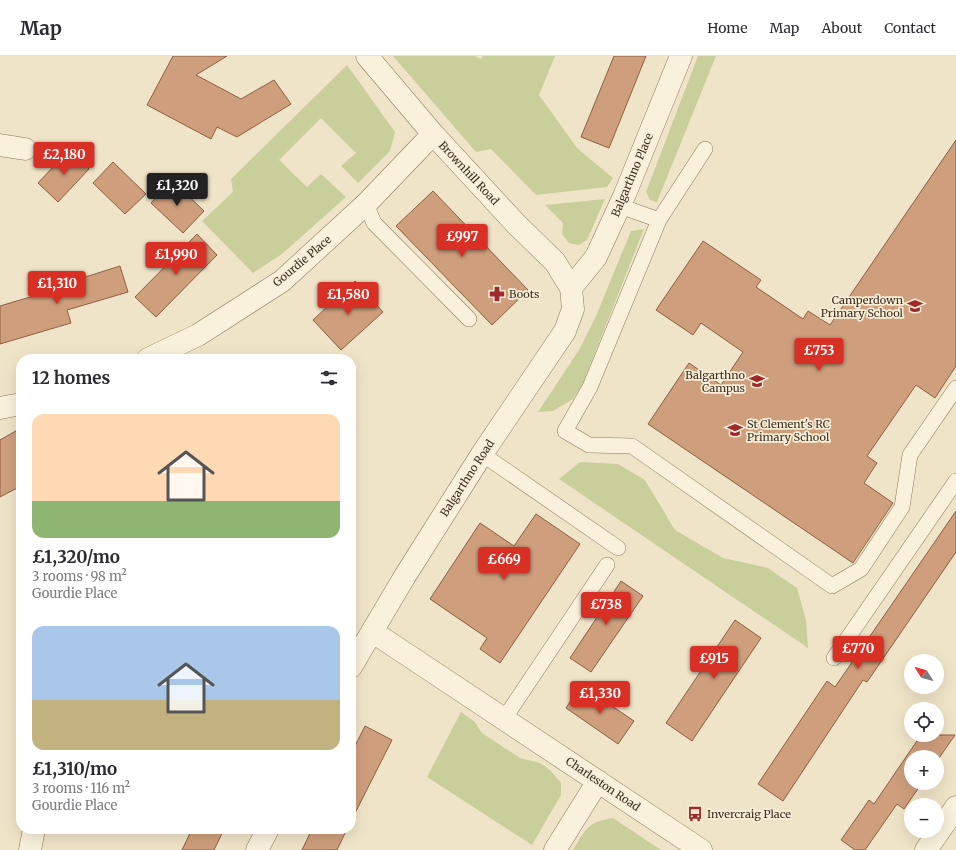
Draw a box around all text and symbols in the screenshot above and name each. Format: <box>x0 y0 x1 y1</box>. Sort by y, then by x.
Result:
text: Map <box>20 16 62 40</box>
text: Home <box>707 19 748 37</box>
text: Map <box>770 19 799 37</box>
text: About <box>821 19 862 37</box>
text: Contact <box>884 19 936 37</box>
street label: Balgarthno Place <box>608 131 656 219</box>
street label: Brownhill Road <box>436 138 502 208</box>
pin: £2,180 <box>31 142 97 176</box>
text: £2,180 <box>42 146 86 163</box>
pin: £1,320 <box>144 173 210 207</box>
text: £1,320 <box>156 177 198 194</box>
pin: £997 <box>438 224 486 258</box>
text: £997 <box>446 228 478 245</box>
street label: Gourdie Place <box>270 232 334 290</box>
pin: £1,990 <box>143 242 209 276</box>
text: £1,990 <box>154 246 198 263</box>
pin: £1,310 <box>24 271 90 305</box>
text: £1,310 <box>37 275 77 292</box>
pin: £1,580 <box>315 282 381 316</box>
pharmacy icon: Boots <box>488 285 506 303</box>
text: £1,580 <box>326 286 370 303</box>
place label: Boots <box>509 287 540 301</box>
place label: Camperdown Primary School <box>821 293 904 320</box>
school or university icon: Camperdown Primary School <box>906 297 924 315</box>
pin: £753 <box>795 338 843 372</box>
text: £753 <box>803 342 835 359</box>
text: 12 homes <box>32 367 110 389</box>
icon: filters <box>318 367 340 389</box>
place label: Balgarthno Campus <box>685 368 746 395</box>
school or university icon: Balgarthno Campus <box>748 372 766 390</box>
place label: St Clement's RC Primary School <box>747 417 830 444</box>
school or university icon: St Clement's RC Primary School <box>726 421 744 439</box>
street label: Balgarthno Road <box>437 437 497 519</box>
icon: home <box>150 440 222 512</box>
text: £1,320/mo <box>32 546 120 568</box>
pin: £669 <box>480 547 528 581</box>
text: £669 <box>487 551 521 568</box>
text: 3 rooms · 98 m² <box>32 568 127 585</box>
text: Gourdie Place <box>32 585 117 602</box>
pin: £738 <box>582 592 630 626</box>
text: £738 <box>590 596 622 613</box>
pin: £770 <box>834 636 882 670</box>
text: £770 <box>842 640 874 657</box>
pin: £915 <box>690 646 738 680</box>
text: £915 <box>699 650 729 667</box>
icon: home <box>150 652 222 724</box>
north arrow <box>904 654 944 694</box>
map controls <box>904 654 944 838</box>
pin: £1,330 <box>567 681 633 715</box>
text: £1,330 <box>579 685 621 702</box>
button: locate <box>904 702 944 742</box>
button: + <box>904 750 944 790</box>
street label: Charleston Road <box>563 754 643 814</box>
text: £1,310/mo <box>32 758 117 780</box>
text: 3 rooms · 116 m² <box>32 780 130 797</box>
text: Gourdie Place <box>32 797 117 814</box>
button: − <box>904 798 944 838</box>
bus stop icon: Invercraig Place <box>686 805 704 823</box>
place label: Invercraig Place <box>707 807 791 821</box>

